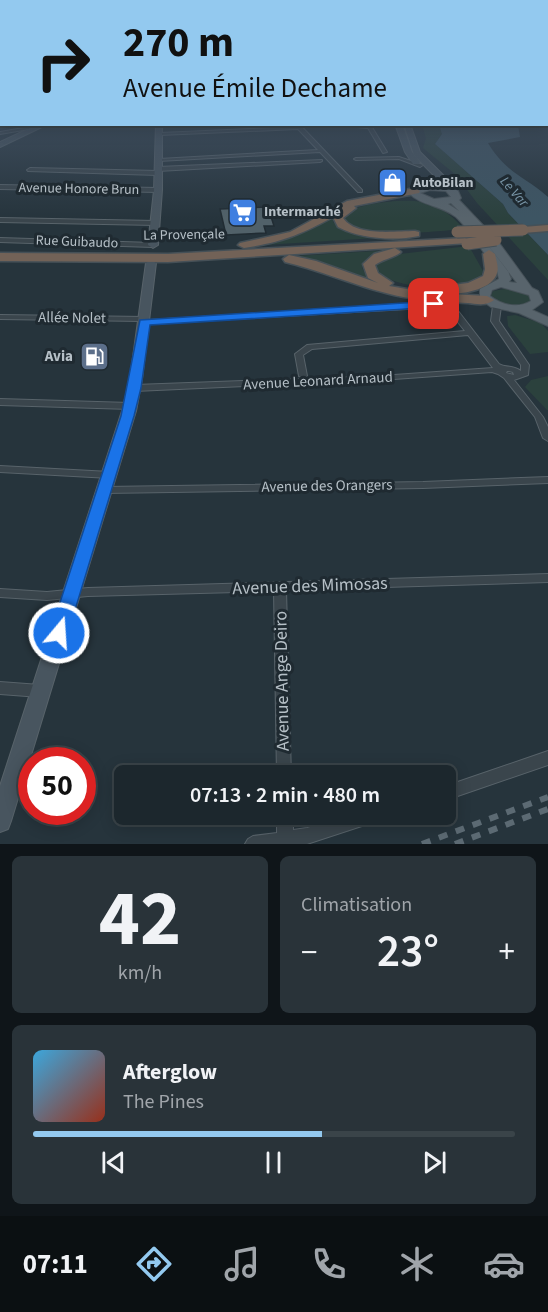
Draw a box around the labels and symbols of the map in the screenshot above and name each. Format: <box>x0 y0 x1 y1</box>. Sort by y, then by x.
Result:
shop icon: AutoBilan <box>376 167 408 199</box>
water label: Le Var <box>495 172 534 213</box>
place label: AutoBilan <box>412 173 474 193</box>
street label: Avenue Honore Brun <box>18 178 140 200</box>
supermarket icon: Intermarché <box>227 196 259 228</box>
place label: Intermarché <box>264 202 341 222</box>
street label: La Provençale <box>143 224 225 246</box>
street label: Rue Guibaudo <box>35 231 119 253</box>
pin <box>408 278 459 329</box>
street label: Allée Nolet <box>38 307 106 329</box>
fuel station icon: Avia <box>78 340 110 372</box>
place label: Avia <box>44 346 73 367</box>
street label: Avenue Leonard Arnaud <box>243 367 393 395</box>
street label: Avenue des Orangers <box>261 474 393 498</box>
street label: Avenue des Mimosas <box>232 571 388 601</box>
position arrow <box>27 601 91 665</box>
street label: Avenue Ange Deiro <box>268 611 296 751</box>
speed limit sign: 50 <box>18 747 96 825</box>

